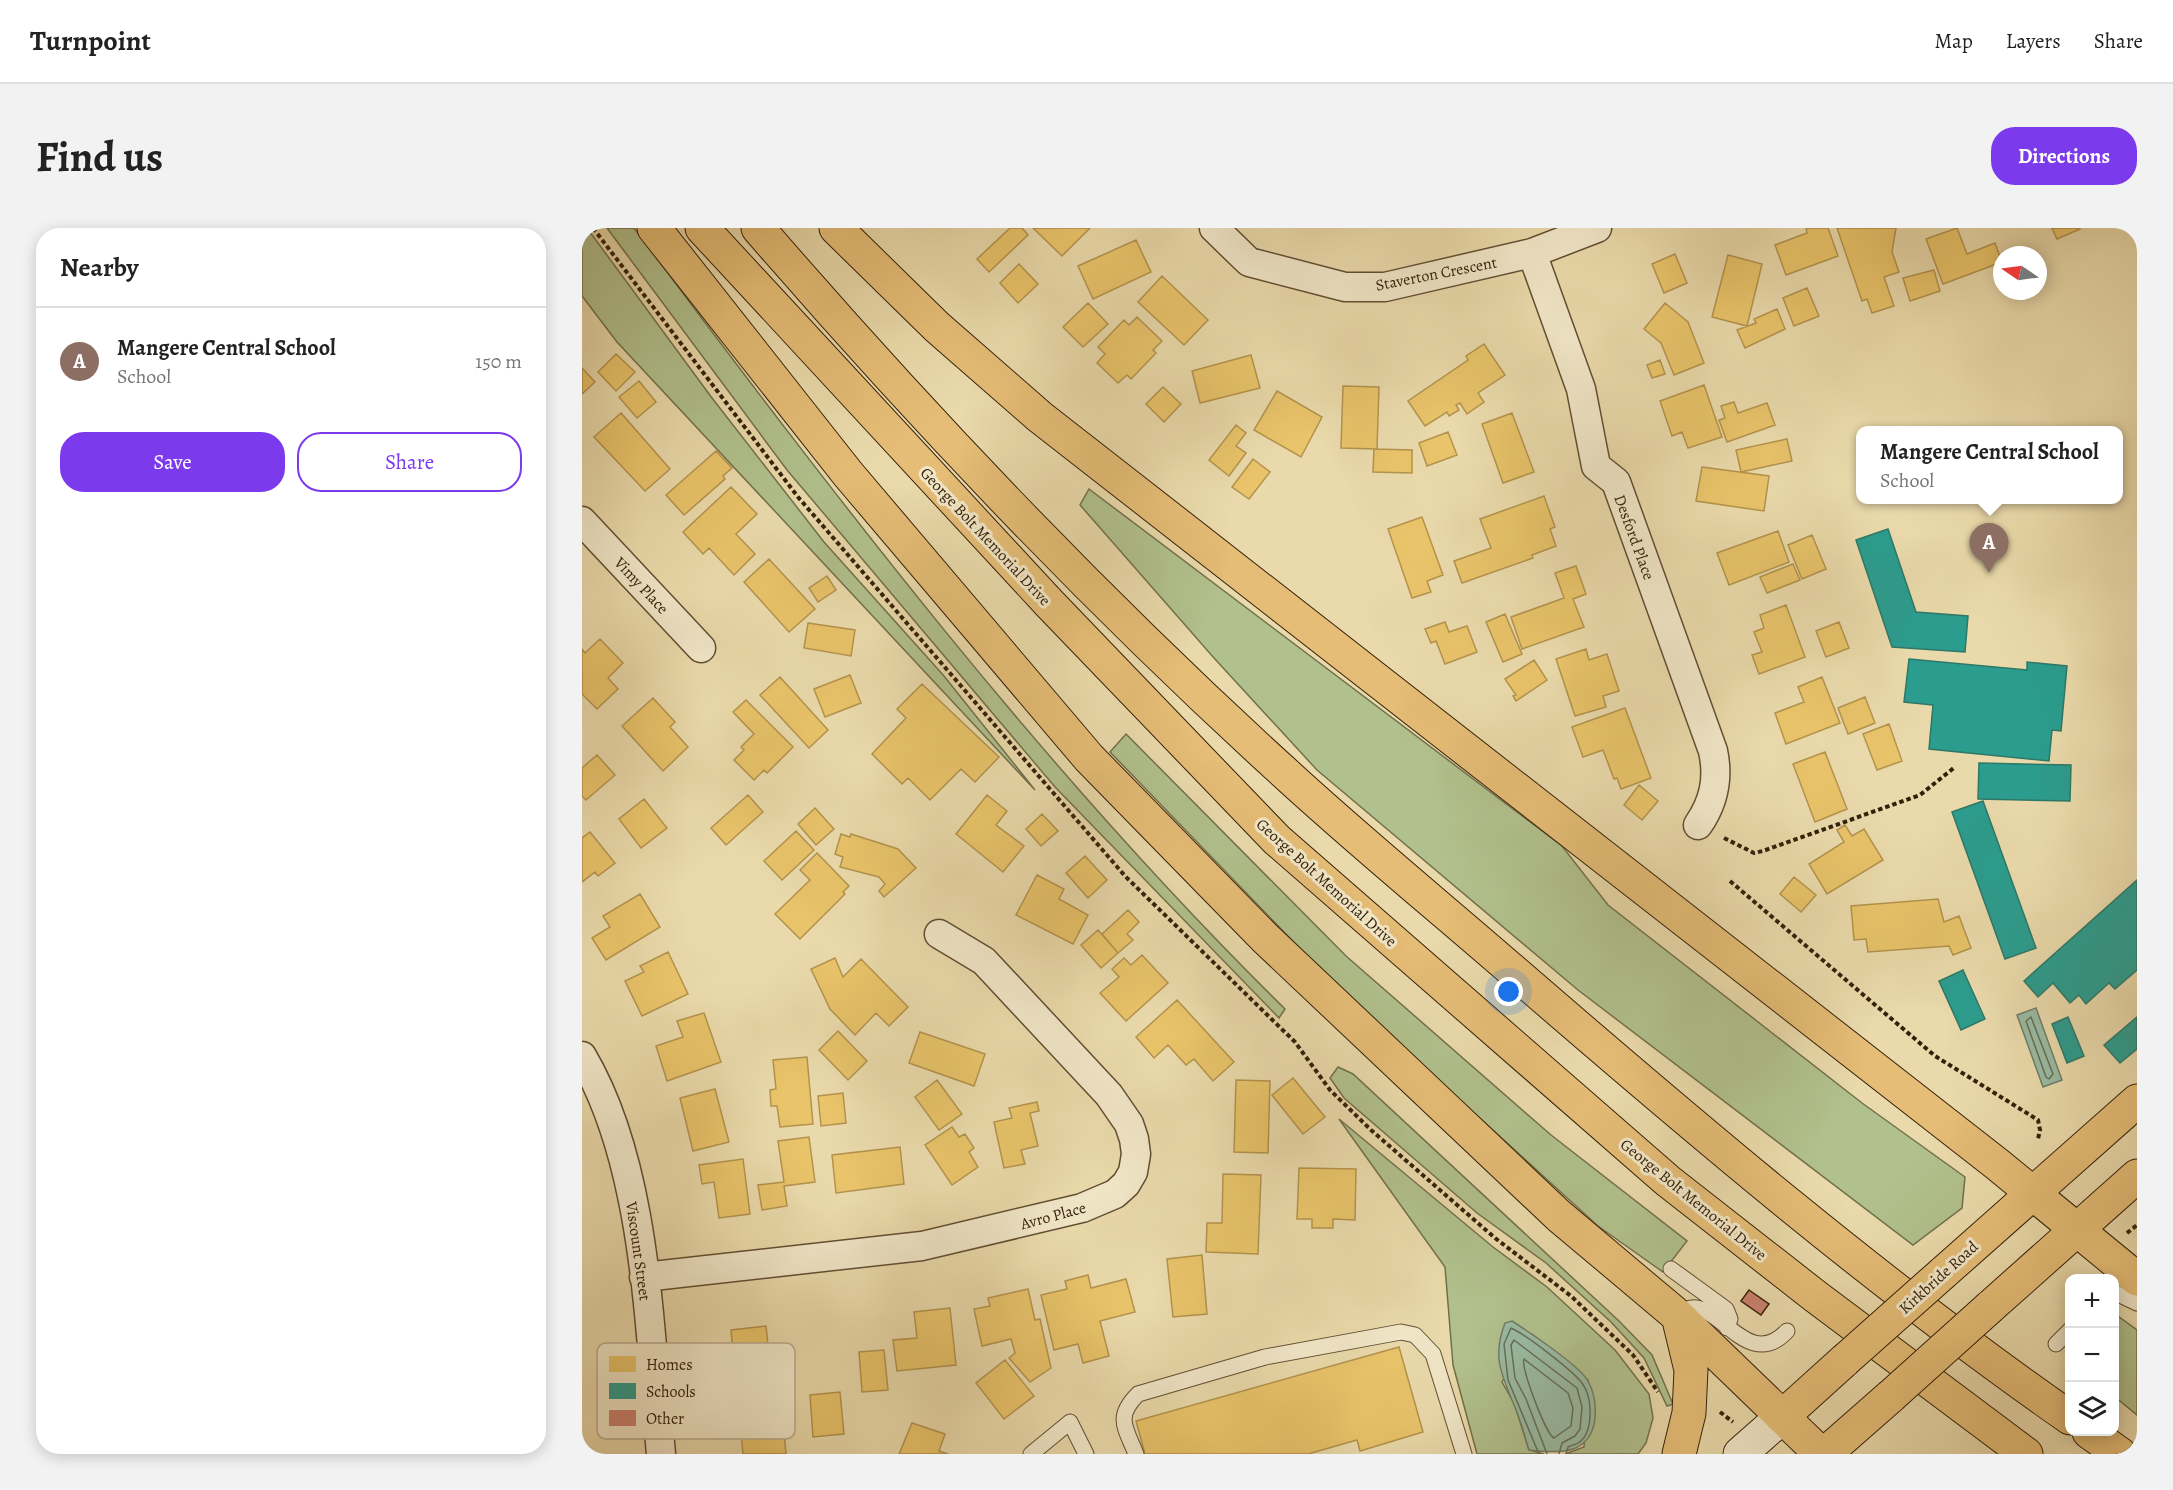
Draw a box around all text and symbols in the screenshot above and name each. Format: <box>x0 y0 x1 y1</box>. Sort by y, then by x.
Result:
text: Turnpoint <box>30 22 151 60</box>
text: Map <box>1934 27 1973 55</box>
text: Layers <box>2006 27 2061 55</box>
text: Share <box>2094 27 2143 55</box>
button: Directions <box>1991 127 2137 185</box>
text: Find us <box>36 128 163 185</box>
north arrow <box>1993 246 2047 300</box>
text: Nearby <box>60 250 139 285</box>
street label: Staverton Crescent <box>1374 251 1499 297</box>
text: Mangere Central School <box>117 333 336 363</box>
text: A <box>73 348 86 375</box>
text: 150 m <box>475 348 522 375</box>
text: School <box>117 363 171 390</box>
popup <box>1856 426 2123 504</box>
button: Save <box>60 432 285 492</box>
button: Share <box>297 432 522 492</box>
text: Mangere Central School <box>1880 437 2099 467</box>
street label: George Bolt Memorial Drive <box>915 462 1056 611</box>
text: School <box>1880 467 1934 494</box>
street label: Desford Place <box>1608 492 1660 583</box>
pin: A <box>1970 524 2008 573</box>
street label: Vimy Place <box>608 552 673 619</box>
street label: George Bolt Memorial Drive <box>1251 814 1401 952</box>
your location <box>1494 977 1523 1006</box>
street label: George Bolt Memorial Drive <box>1616 1134 1771 1266</box>
street label: Avro Place <box>1017 1197 1089 1236</box>
street label: Viscount Street <box>620 1199 656 1302</box>
street label: Kirkbride Road <box>1894 1236 1983 1319</box>
map controls <box>2065 1274 2119 1436</box>
button: + <box>2065 1274 2119 1328</box>
button: − <box>2065 1328 2119 1382</box>
legend <box>597 1343 795 1439</box>
text: Homes <box>646 1354 693 1376</box>
text: Schools <box>646 1381 696 1403</box>
button: layers <box>2065 1382 2119 1436</box>
text: Other <box>646 1408 684 1430</box>

